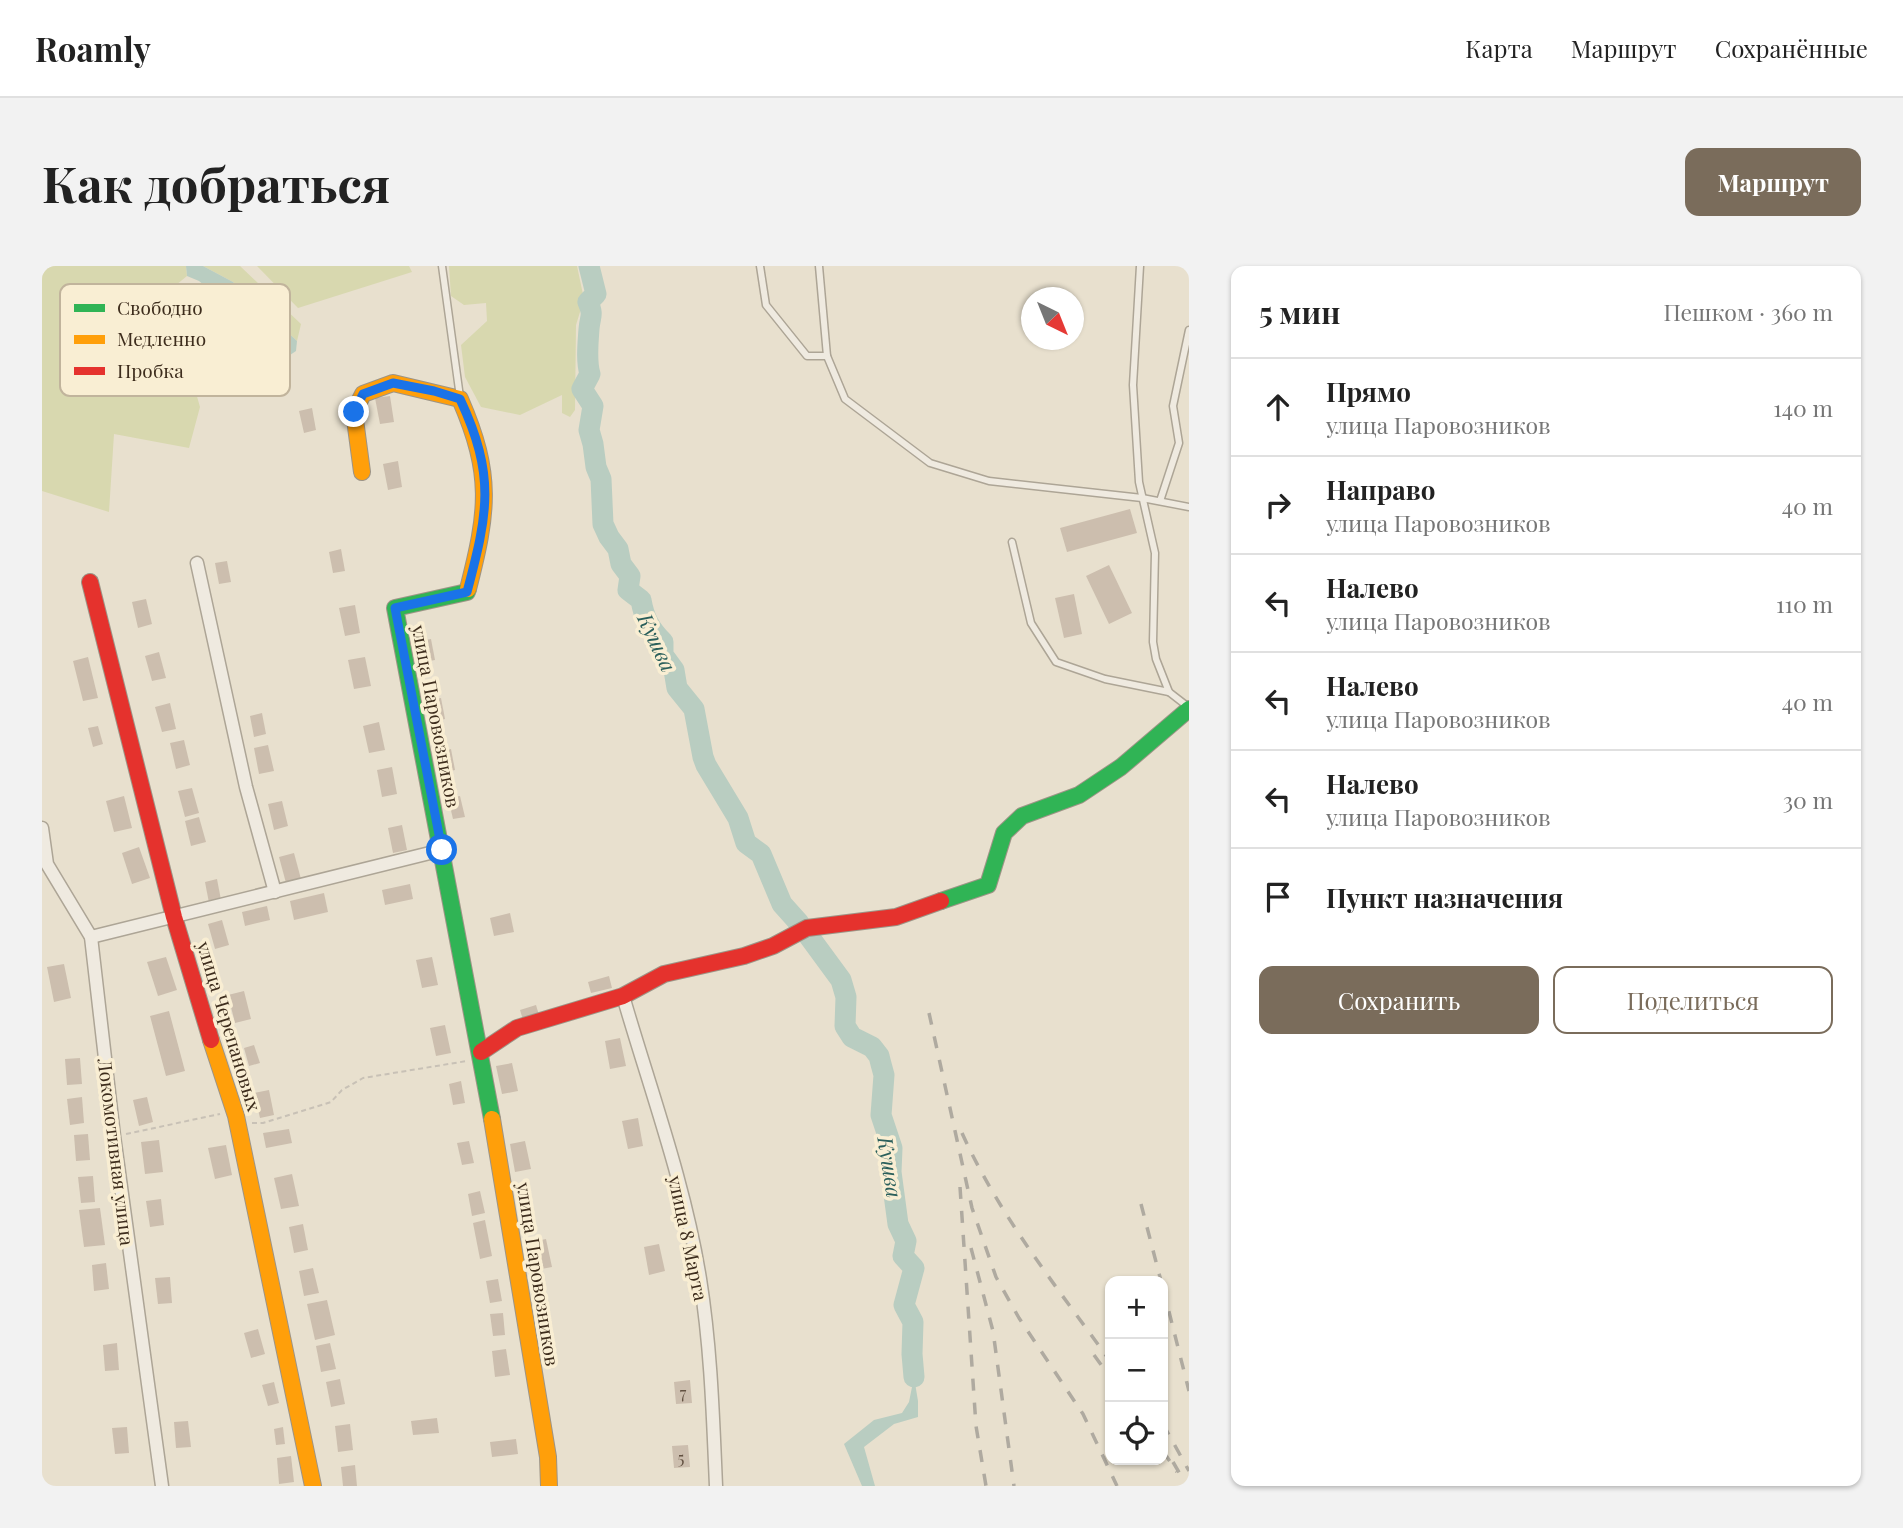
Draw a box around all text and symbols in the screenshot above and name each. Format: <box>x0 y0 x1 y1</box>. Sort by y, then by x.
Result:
text: Roamly <box>35 26 151 70</box>
text: Карта <box>1465 32 1533 64</box>
text: Маршрут <box>1571 32 1677 64</box>
text: Сохранённые <box>1715 32 1868 64</box>
button: Маршрут <box>1685 148 1861 216</box>
text: Как добраться <box>42 150 390 215</box>
legend <box>60 284 290 396</box>
north arrow <box>1021 287 1084 350</box>
text: 5 мин <box>1259 292 1340 332</box>
text: Свободно <box>117 294 203 320</box>
text: Пешком · 360 m <box>1663 296 1833 327</box>
text: Медленно <box>117 325 206 351</box>
text: Пробка <box>117 357 184 383</box>
text: Прямо <box>1326 374 1411 409</box>
icon: ahead <box>1259 388 1297 426</box>
text: 140 m <box>1773 392 1833 423</box>
route end <box>338 396 369 427</box>
text: улица Паровозников <box>1326 409 1551 440</box>
text: Направо <box>1326 472 1435 507</box>
icon: right <box>1259 486 1297 524</box>
text: 40 m <box>1782 490 1833 521</box>
text: улица Паровозников <box>1326 507 1551 538</box>
text: Налево <box>1326 570 1419 605</box>
icon: left <box>1259 584 1297 622</box>
text: 110 m <box>1776 588 1833 619</box>
text: улица Паровозников <box>1326 605 1551 636</box>
water label: Кушва <box>632 607 684 676</box>
street label: улица Паровозников <box>406 621 467 810</box>
text: Налево <box>1326 668 1419 703</box>
icon: left <box>1259 682 1297 720</box>
text: 40 m <box>1782 686 1833 717</box>
text: улица Паровозников <box>1326 703 1551 734</box>
text: Налево <box>1326 766 1419 801</box>
icon: left <box>1259 780 1297 818</box>
text: 30 m <box>1783 784 1833 815</box>
text: улица Паровозников <box>1326 801 1551 832</box>
route start <box>426 834 457 865</box>
icon: arrive <box>1259 878 1297 916</box>
text: Пункт назначения <box>1326 880 1563 915</box>
street label: улица Черепановых <box>191 937 268 1114</box>
button: Сохранить <box>1259 966 1539 1034</box>
button: Поделиться <box>1553 966 1833 1034</box>
street label: Локомотивная улица <box>93 1056 141 1247</box>
water label: Кушва <box>872 1133 910 1200</box>
street label: улица 8 Марта <box>663 1172 715 1304</box>
street label: улица Паровозников <box>511 1179 566 1368</box>
map controls <box>1105 1276 1168 1465</box>
button: + <box>1105 1276 1168 1339</box>
button: − <box>1105 1339 1168 1402</box>
house number: 7 <box>680 1382 687 1403</box>
button: locate <box>1105 1402 1168 1465</box>
house number: 5 <box>678 1447 684 1468</box>

